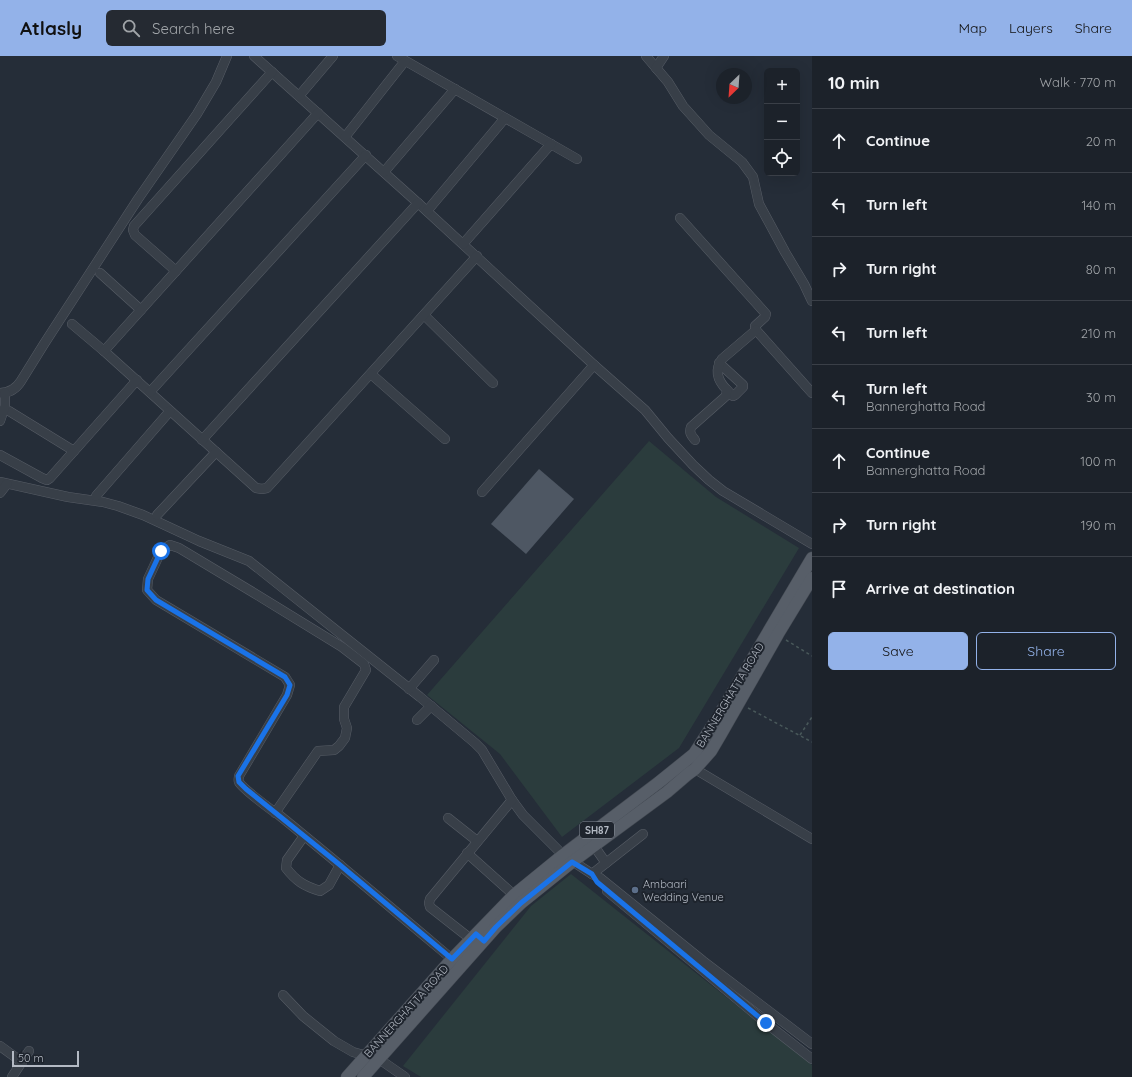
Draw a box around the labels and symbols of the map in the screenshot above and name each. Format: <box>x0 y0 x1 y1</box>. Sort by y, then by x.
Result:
north arrow <box>716 68 752 104</box>
route start <box>152 542 170 560</box>
street label: BANNERGHATTA ROAD <box>693 640 767 750</box>
road number: SH87 <box>580 822 614 838</box>
place label: Ambaari Wedding Venue <box>643 877 724 904</box>
marker: Ambaari Wedding Venue <box>630 885 640 895</box>
street label: BANNERGHATTA ROAD <box>361 962 451 1060</box>
route end <box>757 1014 775 1032</box>
scale bar <box>12 1049 79 1068</box>

